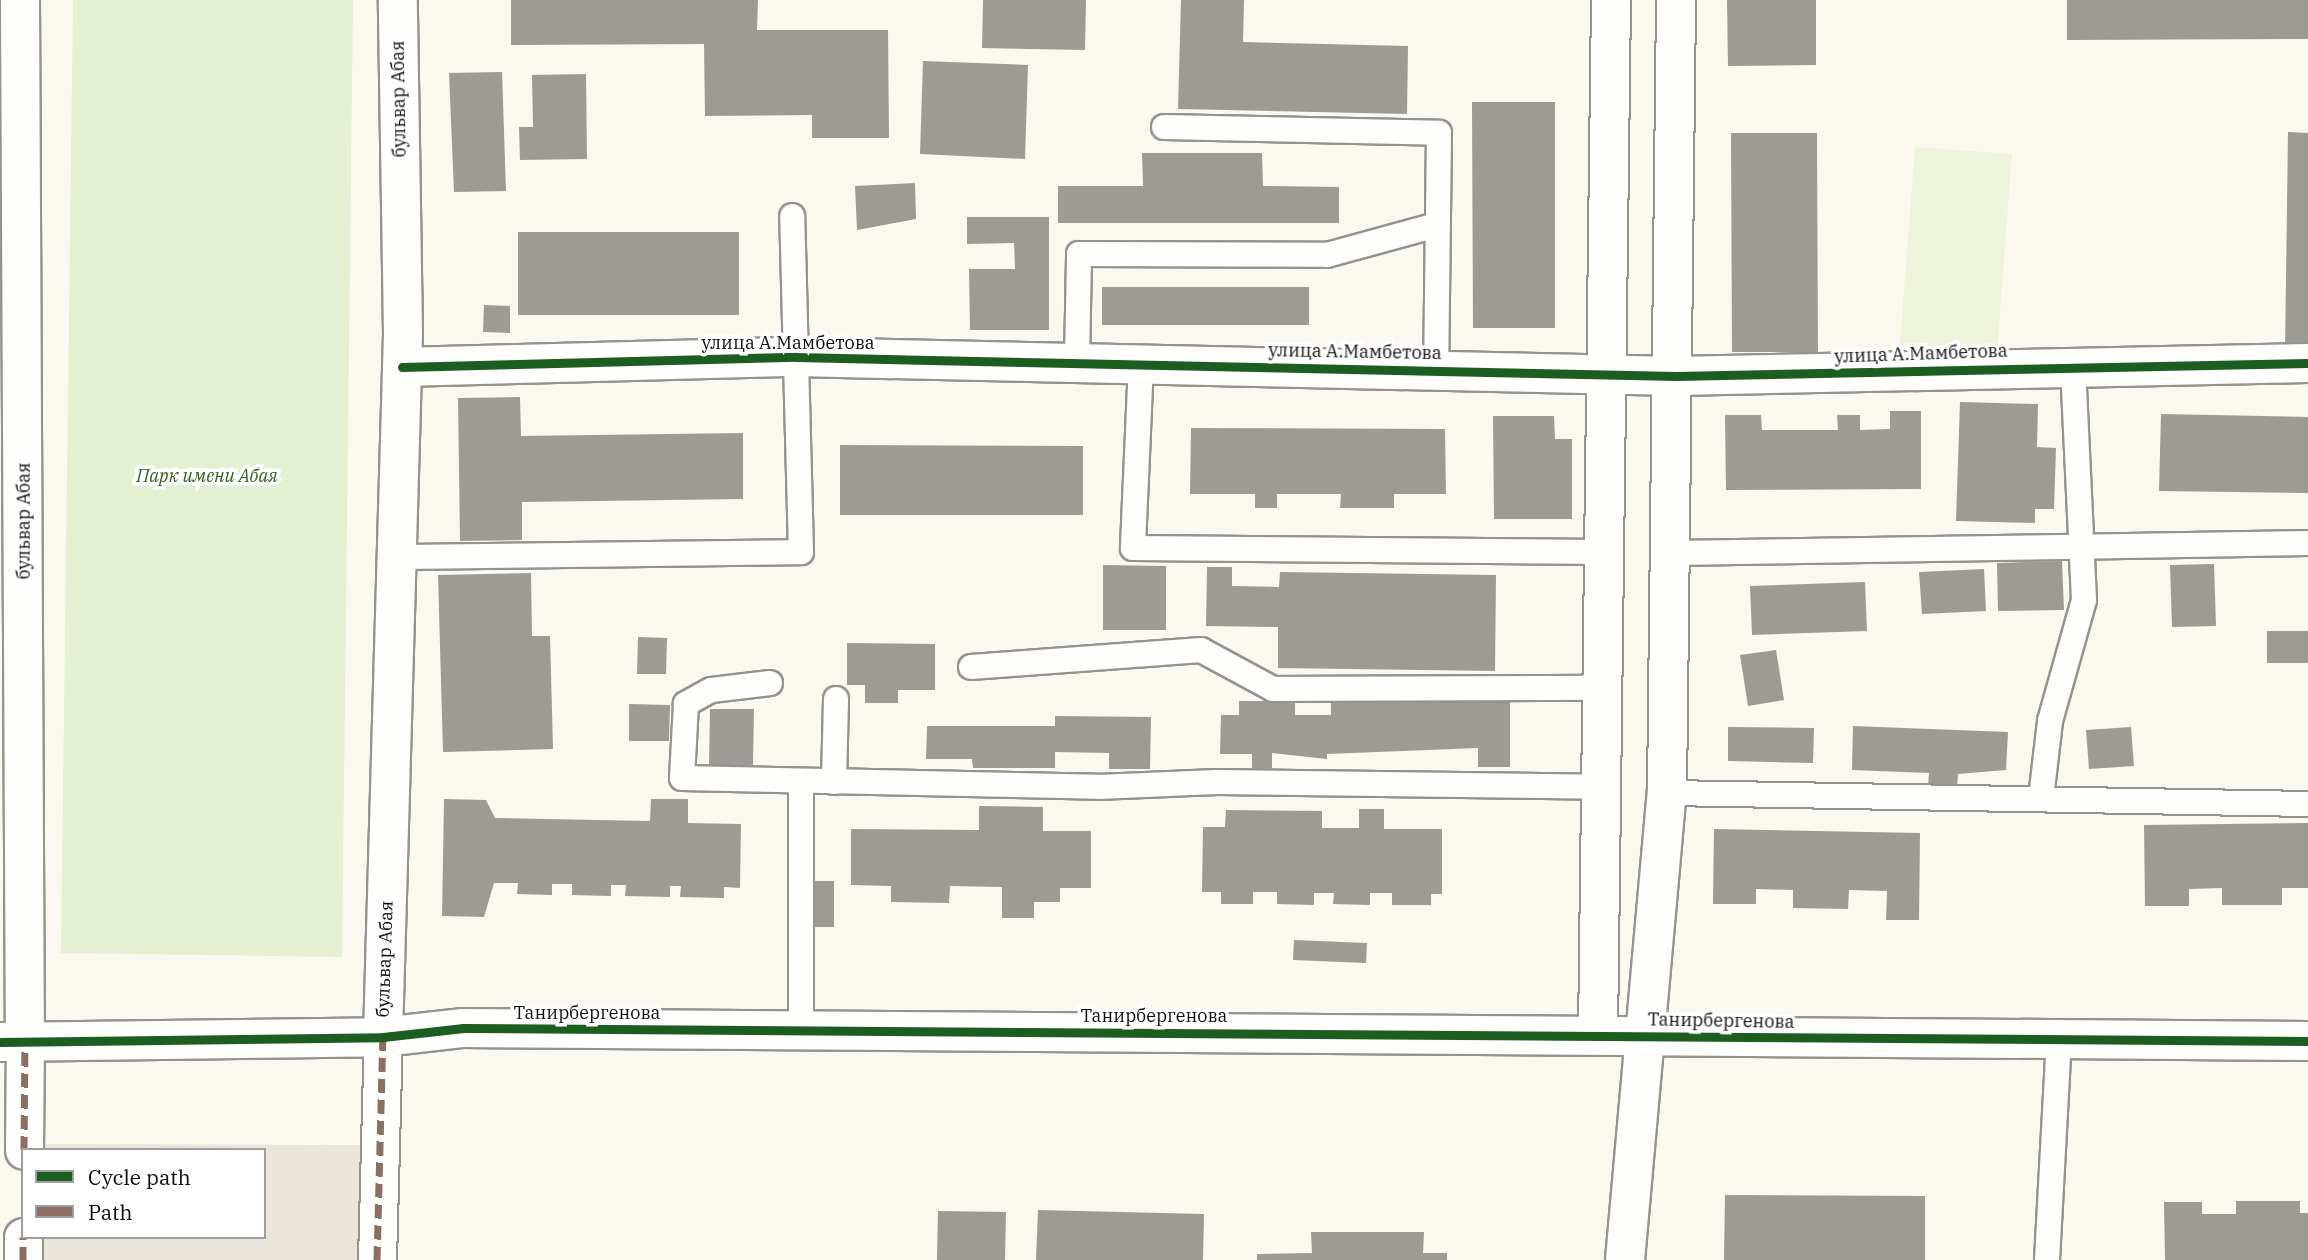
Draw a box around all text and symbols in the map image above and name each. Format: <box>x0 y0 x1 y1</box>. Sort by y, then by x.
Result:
street label: бульвар Абая <box>387 40 411 158</box>
street label: улица А.Мамбетова <box>701 332 875 354</box>
street label: улица А.Мамбетова <box>1268 340 1442 364</box>
street label: улица А.Мамбетова <box>1834 340 2008 368</box>
street label: бульвар Абая <box>13 463 35 579</box>
park label: Парк имени Абая <box>136 465 278 487</box>
street label: бульвар Абая <box>372 900 398 1018</box>
street label: Танирбергенова <box>514 1002 660 1024</box>
street label: Танирбергенова <box>1081 1005 1227 1027</box>
street label: Танирбергенова <box>1647 1009 1795 1033</box>
legend <box>21 1148 266 1239</box>
text: Cycle path <box>88 1163 191 1191</box>
text: Path <box>88 1198 133 1226</box>

